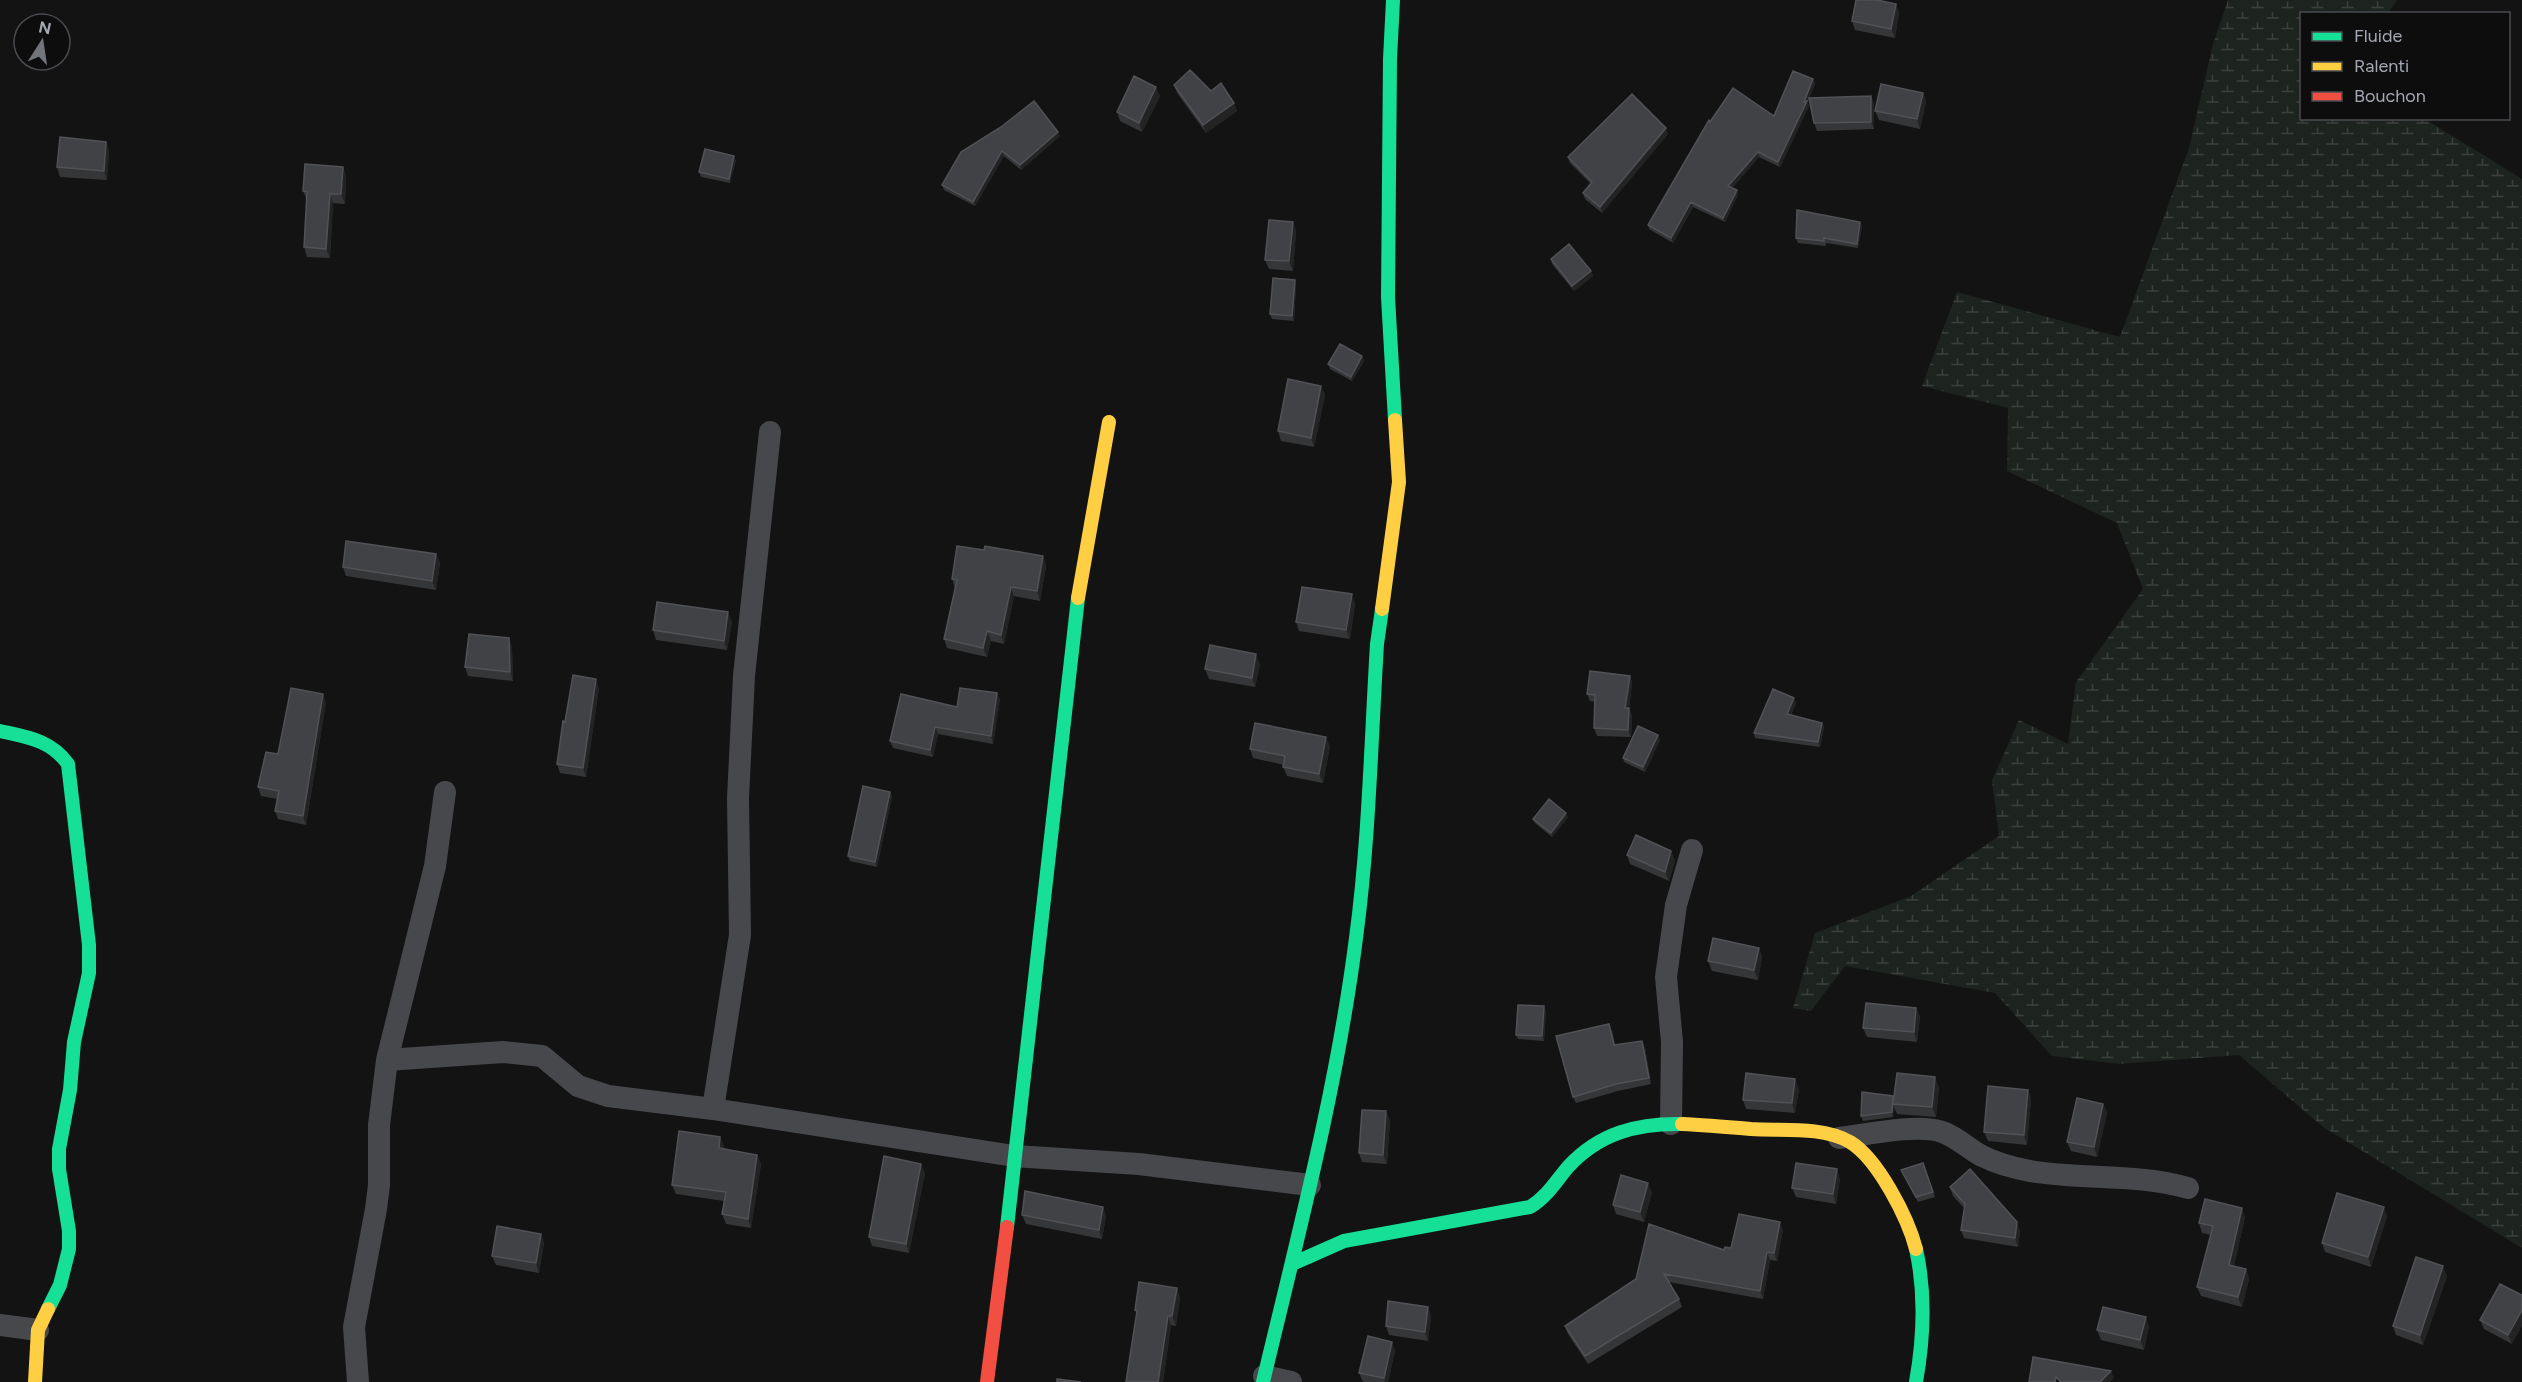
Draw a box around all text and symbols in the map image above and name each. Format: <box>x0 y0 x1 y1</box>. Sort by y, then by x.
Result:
north arrow <box>12 12 72 72</box>
legend <box>2300 12 2510 120</box>
text: N <box>37 17 53 38</box>
text: Fluide <box>2354 25 2403 47</box>
text: Ralenti <box>2354 55 2409 77</box>
text: Bouchon <box>2354 85 2426 107</box>

